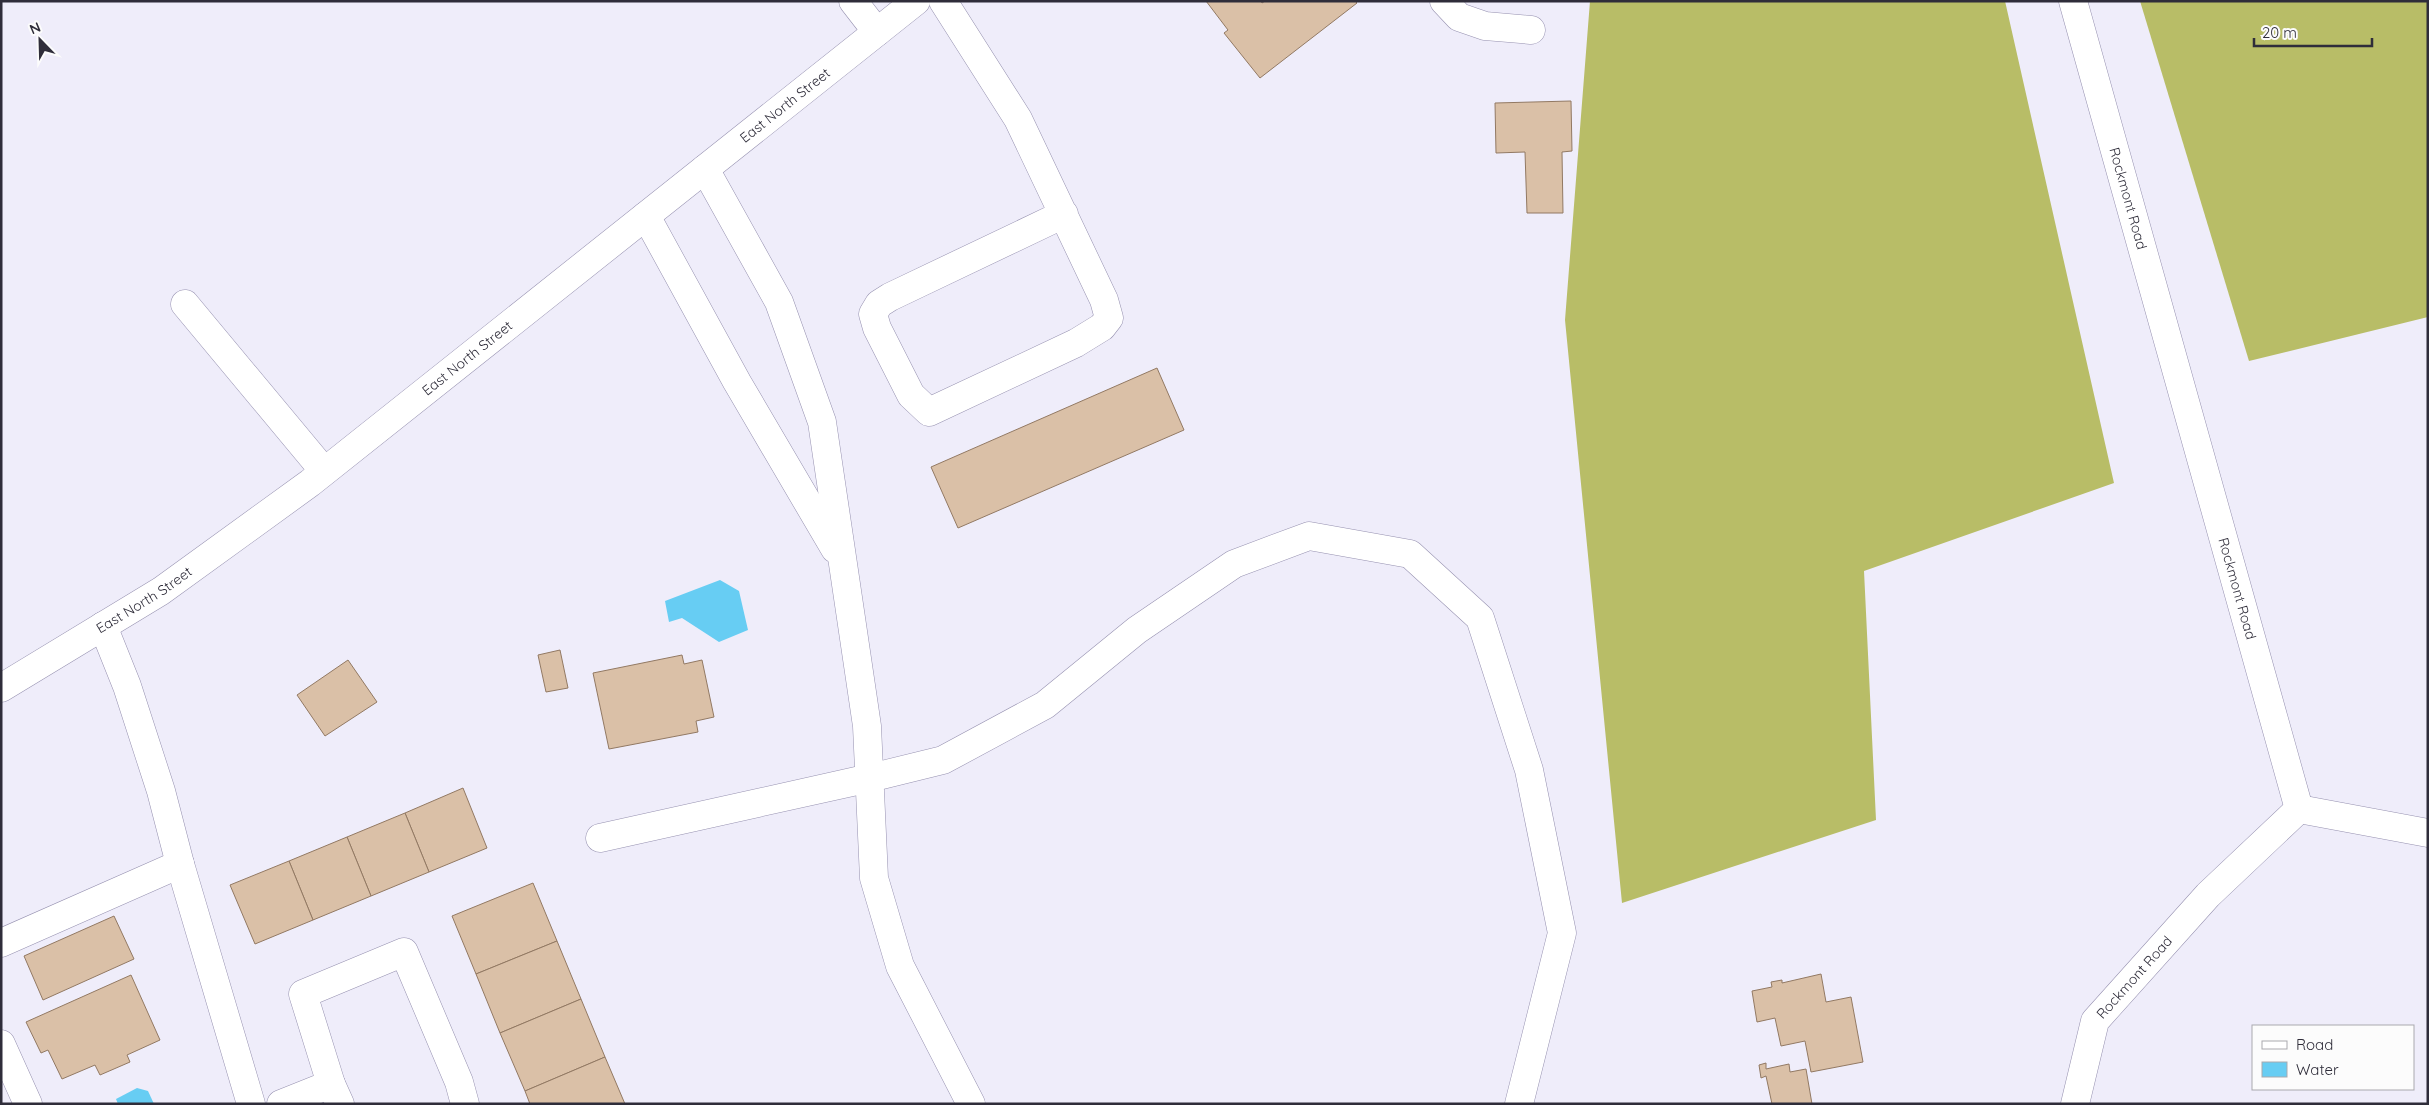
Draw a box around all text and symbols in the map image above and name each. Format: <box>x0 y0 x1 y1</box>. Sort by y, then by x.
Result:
north arrow <box>15 15 65 65</box>
scale bar <box>2254 15 2372 47</box>
text: N <box>27 18 43 38</box>
text: 20 m <box>2262 23 2297 42</box>
street label: East North Street <box>736 64 834 147</box>
street label: Rockmont Road <box>2105 145 2151 252</box>
street label: East North Street <box>418 316 516 399</box>
street label: Rockmont Road <box>2214 535 2260 642</box>
street label: East North Street <box>93 562 196 637</box>
street label: Rockmont Road <box>2092 932 2176 1023</box>
legend <box>2252 1025 2414 1090</box>
text: Road <box>2296 1035 2333 1054</box>
text: Water <box>2296 1060 2339 1079</box>

